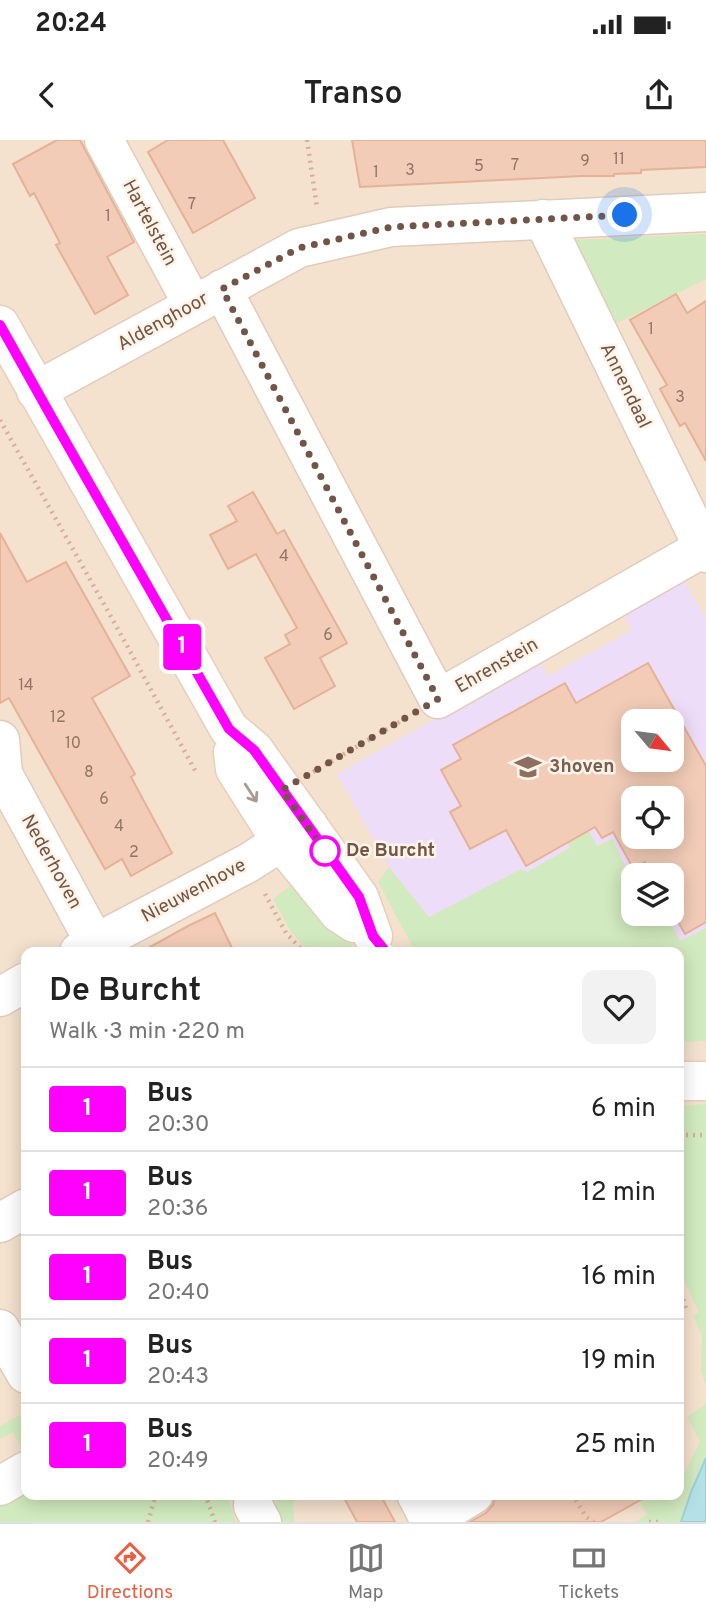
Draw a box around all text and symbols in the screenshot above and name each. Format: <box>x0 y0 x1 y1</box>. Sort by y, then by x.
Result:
text: 20:24 <box>35 8 107 41</box>
text: Transo <box>304 75 402 115</box>
icon: back <box>28 76 66 114</box>
icon: share <box>640 76 678 114</box>
house number: 11 <box>613 150 625 170</box>
house number: 9 <box>580 152 590 172</box>
house number: 7 <box>511 156 519 176</box>
house number: 5 <box>474 157 484 177</box>
house number: 3 <box>405 161 415 181</box>
house number: 1 <box>373 163 379 183</box>
street label: Hartelstein <box>116 176 182 270</box>
house number: 7 <box>188 195 196 215</box>
your location <box>607 197 642 232</box>
house number: 1 <box>105 207 111 227</box>
street label: Aldenghoor <box>113 287 213 357</box>
house number: 1 <box>648 320 654 340</box>
street label: Annendaal <box>594 339 656 433</box>
house number: 3 <box>675 388 685 408</box>
house number: 4 <box>279 547 289 567</box>
line badge: 1 <box>159 624 205 670</box>
house number: 6 <box>323 626 333 646</box>
text: 1 <box>177 632 187 662</box>
street label: Ehrenstein <box>451 633 543 699</box>
house number: 14 <box>18 676 34 696</box>
house number: 12 <box>50 708 66 728</box>
north arrow <box>621 709 684 772</box>
map controls <box>621 709 684 926</box>
house number: 10 <box>65 734 81 754</box>
school or university icon: 3hoven <box>513 752 543 782</box>
place label: 3hoven <box>549 755 615 779</box>
house number: 8 <box>84 763 94 783</box>
one-way arrow <box>244 782 258 802</box>
button: locate <box>621 786 684 849</box>
house number: 6 <box>99 790 109 810</box>
street label: Nederhoven <box>15 810 87 914</box>
house number: 4 <box>114 817 124 837</box>
marker: De Burcht <box>310 836 340 866</box>
place label: De Burcht <box>346 839 435 863</box>
house number: 2 <box>129 843 139 863</box>
street label: Nieuwenhove <box>138 853 250 929</box>
button: layers <box>621 863 684 926</box>
button: heart <box>582 970 656 1044</box>
text: De Burcht <box>49 971 201 1013</box>
text: Walk · 3 min · 220 m <box>49 1018 245 1047</box>
text: Bus <box>147 1078 193 1111</box>
text: 6 min <box>591 1093 656 1126</box>
text: 1 <box>83 1094 92 1124</box>
text: 20:30 <box>147 1111 209 1140</box>
text: Bus <box>147 1162 193 1195</box>
text: 12 min <box>581 1177 656 1210</box>
text: 1 <box>83 1178 92 1208</box>
text: 20:36 <box>147 1195 209 1224</box>
text: Bus <box>147 1246 193 1279</box>
text: 16 min <box>581 1261 656 1294</box>
text: 1 <box>83 1262 92 1292</box>
text: 20:40 <box>147 1279 210 1308</box>
text: Bus <box>147 1330 193 1363</box>
text: 19 min <box>581 1345 656 1378</box>
text: 1 <box>83 1346 92 1376</box>
text: 20:43 <box>147 1363 209 1392</box>
text: Bus <box>147 1414 193 1447</box>
text: 25 min <box>575 1429 656 1462</box>
text: 1 <box>83 1430 92 1460</box>
text: 20:49 <box>147 1447 209 1476</box>
tab: Directions <box>87 1539 173 1605</box>
tab: Map <box>347 1539 385 1605</box>
tab: Tickets <box>558 1539 619 1605</box>

